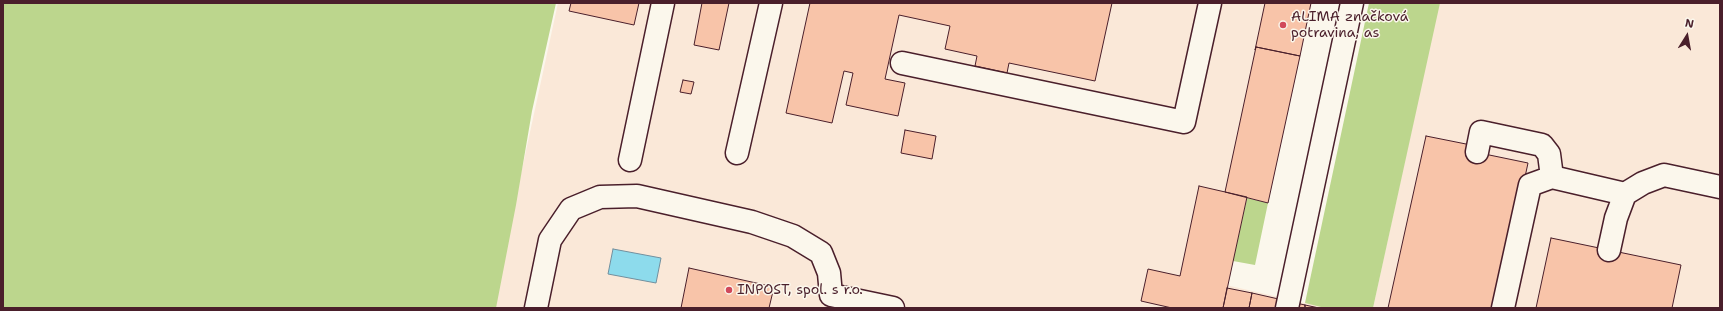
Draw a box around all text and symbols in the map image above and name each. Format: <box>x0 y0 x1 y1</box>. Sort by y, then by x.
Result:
place label: ALIMA značková potravina, as <box>1291 9 1408 42</box>
north arrow <box>1667 16 1707 56</box>
text: N <box>1684 16 1695 32</box>
marker: ALIMA značková potravina, as <box>1278 20 1288 30</box>
place label: INPOST, spol. s r.o. <box>737 282 863 298</box>
marker: INPOST, spol. s r.o. <box>724 285 734 295</box>

